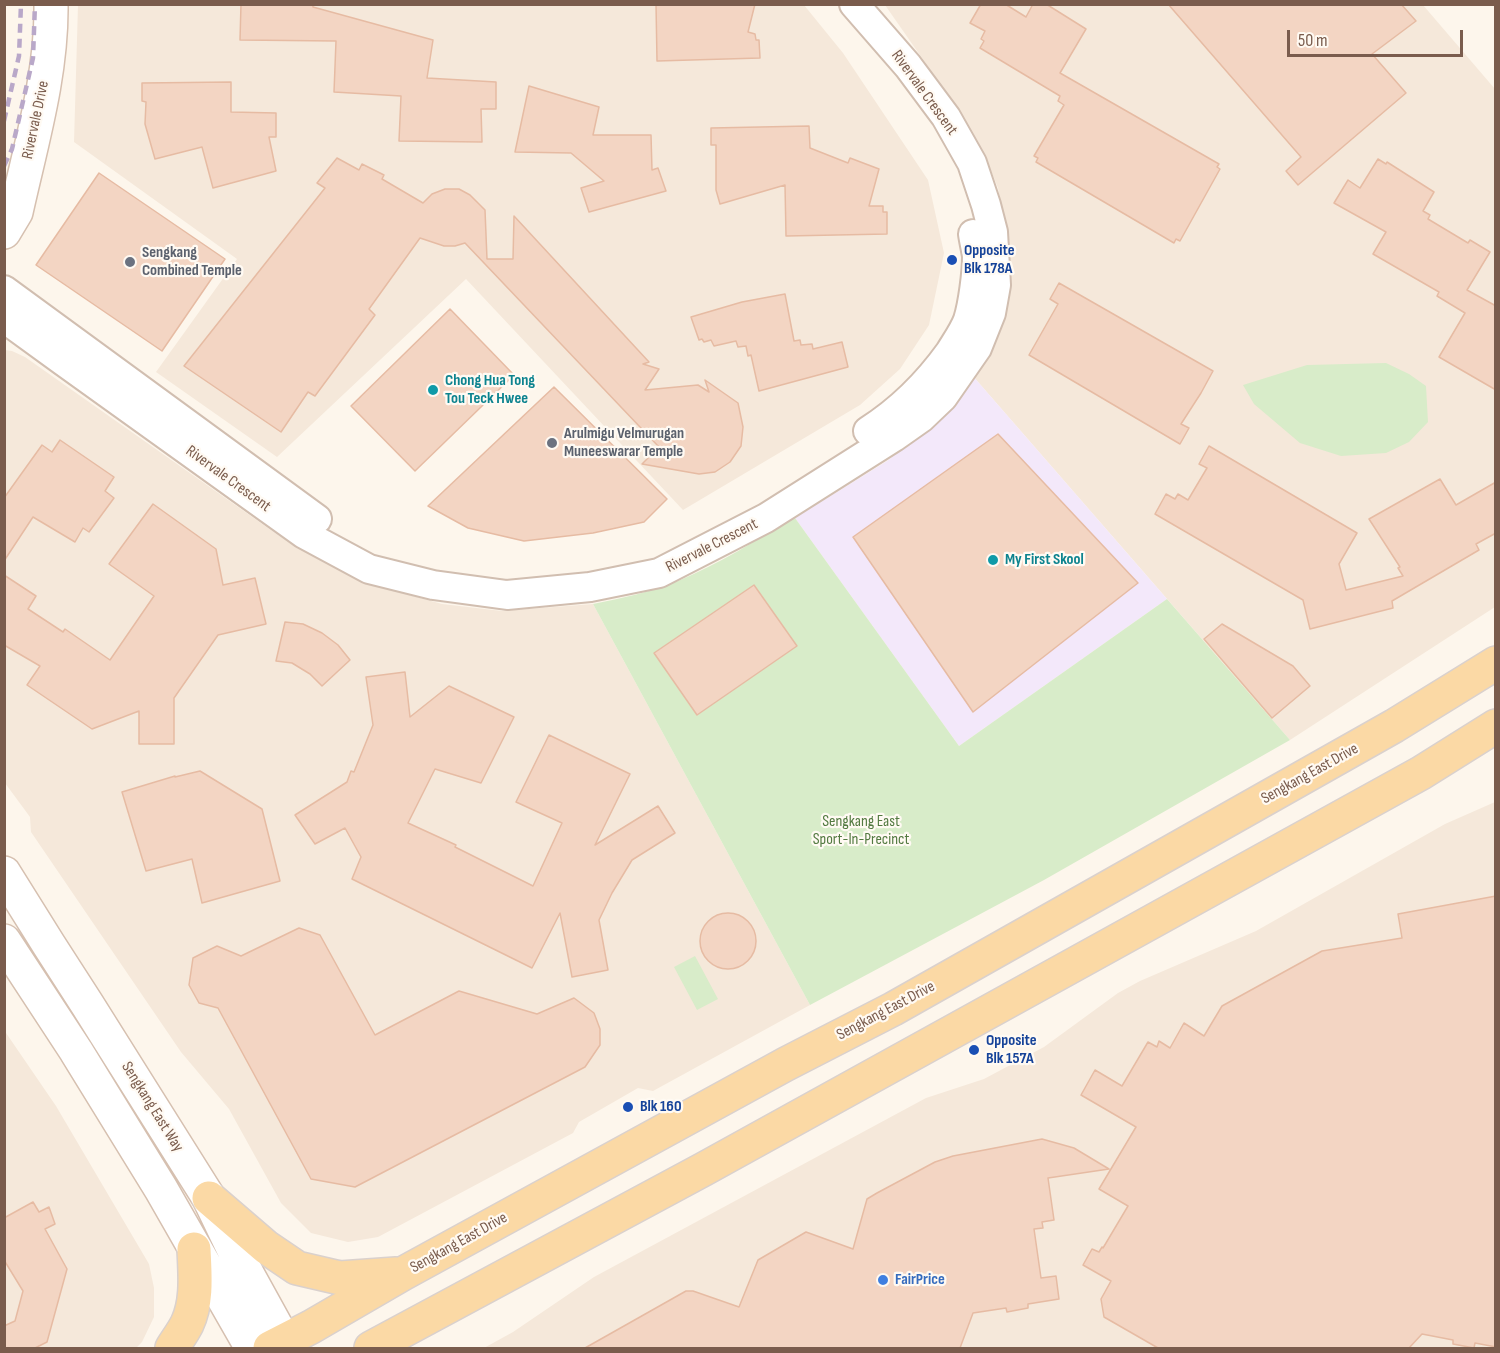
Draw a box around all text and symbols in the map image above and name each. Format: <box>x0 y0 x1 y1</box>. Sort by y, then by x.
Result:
scale bar <box>1290 18 1466 56</box>
text: 50 m <box>1298 30 1328 51</box>
street label: Rivervale Crescent <box>887 47 961 139</box>
street label: Rivervale Drive <box>18 79 54 161</box>
place label: Opposite Blk 178A <box>964 241 1015 279</box>
place label: Sengkang Combined Temple <box>142 243 242 281</box>
marker: Opposite Blk 178A <box>945 253 959 267</box>
marker: Sengkang Combined Temple <box>123 255 137 269</box>
place label: Chong Hua Tong Tou Teck Hwee <box>445 371 535 409</box>
marker: Chong Hua Tong Tou Teck Hwee <box>426 383 440 397</box>
place label: Arulmigu Velmurugan Muneeswarar Temple <box>564 424 684 462</box>
marker: Arulmigu Velmurugan Muneeswarar Temple <box>545 436 559 450</box>
street label: Rivervale Crescent <box>182 442 274 516</box>
street label: Rivervale Crescent <box>663 515 761 577</box>
place label: My First Skool <box>1005 550 1084 570</box>
marker: My First Skool <box>986 553 1000 567</box>
street label: Sengkang East Drive <box>1258 739 1362 809</box>
park label: Sengkang East Sport-In-Precinct <box>813 812 909 850</box>
street label: Sengkang East Drive <box>834 977 938 1045</box>
place label: Opposite Blk 157A <box>986 1031 1037 1069</box>
marker: Opposite Blk 157A <box>967 1043 981 1057</box>
street label: Sengkang East Way <box>117 1058 187 1156</box>
place label: Blk 160 <box>640 1097 682 1117</box>
marker: Blk 160 <box>621 1100 635 1114</box>
street label: Sengkang East Drive <box>407 1208 511 1278</box>
place label: FairPrice <box>895 1270 945 1290</box>
marker: FairPrice <box>876 1273 890 1287</box>

